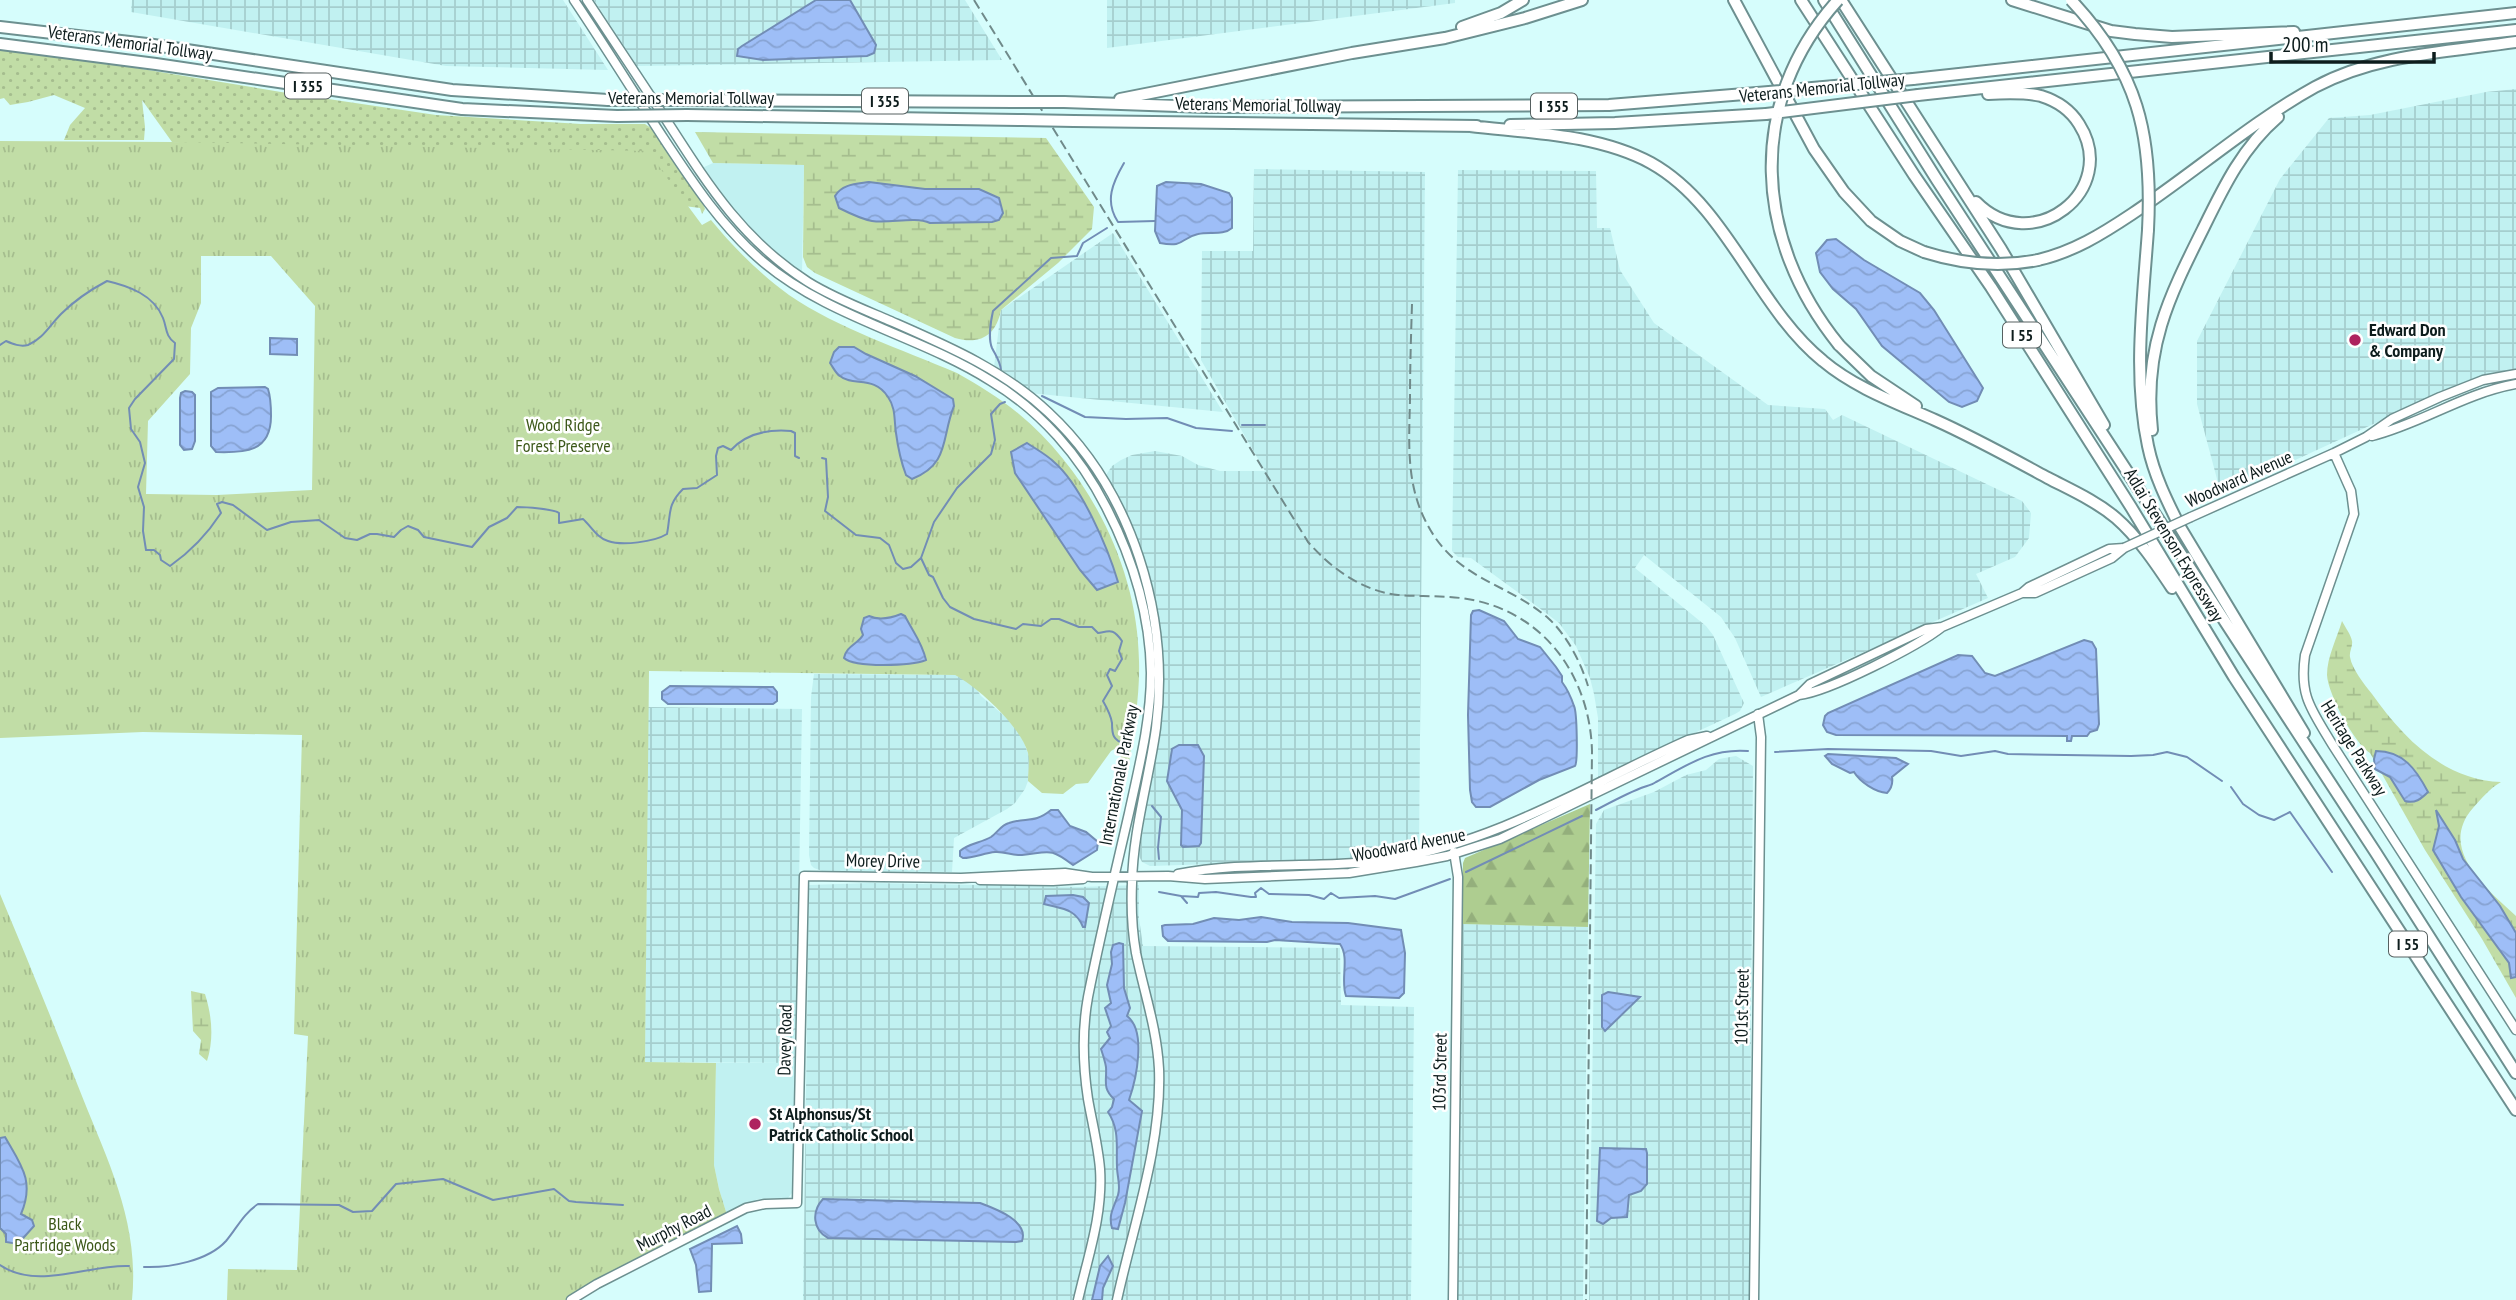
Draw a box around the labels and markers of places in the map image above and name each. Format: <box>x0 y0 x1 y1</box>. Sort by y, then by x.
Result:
place label: Edward Don & Company <box>2369 318 2446 362</box>
marker: Edward Don & Company <box>2347 332 2363 348</box>
place label: St Alphonsus/St Patrick Catholic School <box>769 1102 914 1146</box>
marker: St Alphonsus/St Patrick Catholic School <box>747 1116 763 1132</box>

